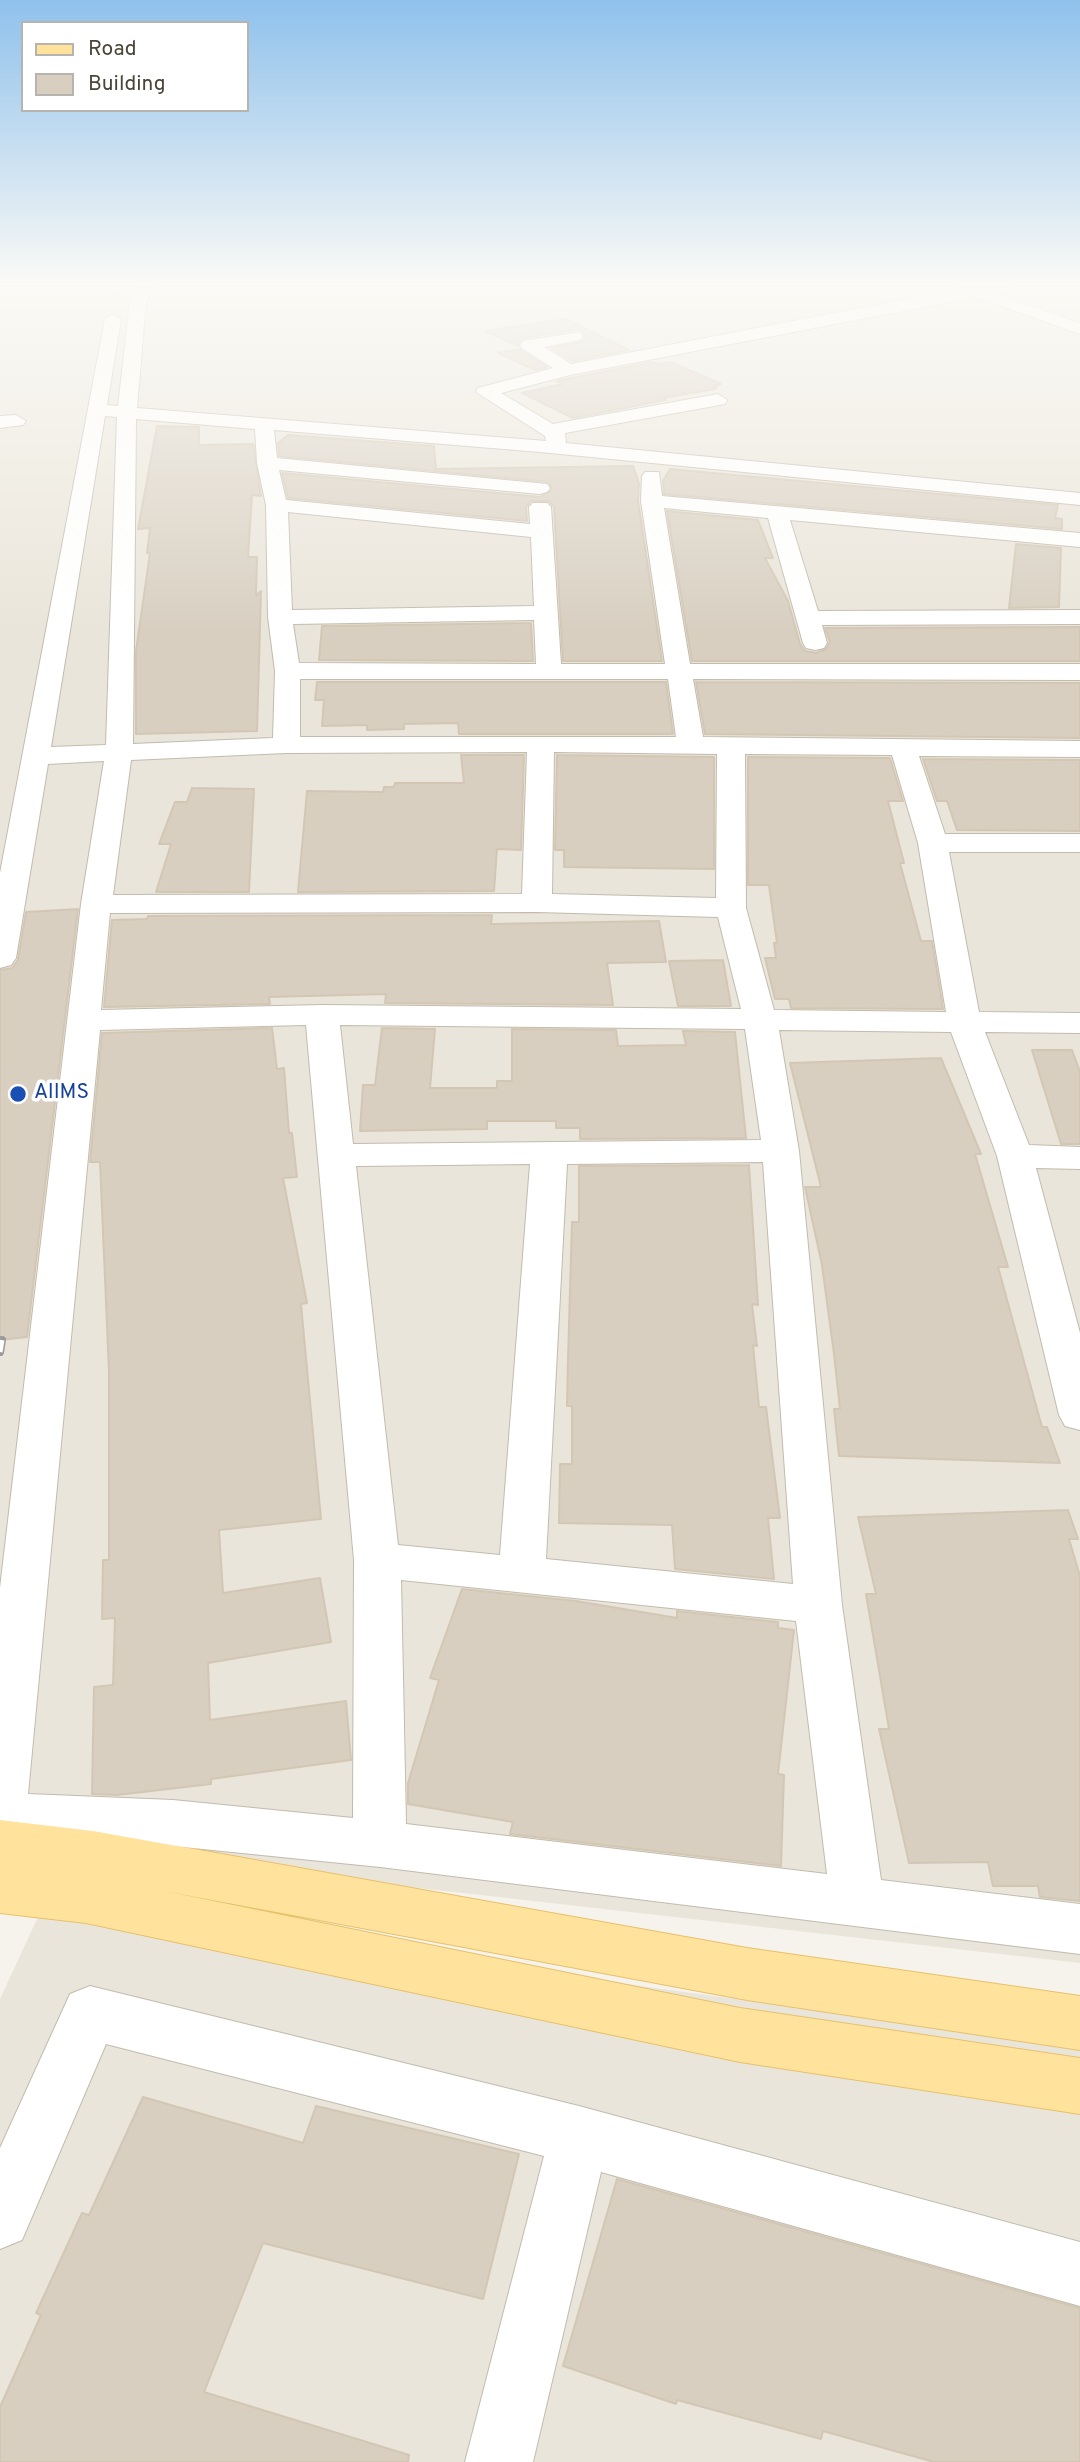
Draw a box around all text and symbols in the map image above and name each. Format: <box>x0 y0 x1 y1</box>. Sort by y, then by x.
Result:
legend <box>21 21 248 112</box>
text: Road <box>88 36 137 63</box>
text: Building <box>88 71 166 98</box>
place label: AIIMS <box>34 1081 89 1107</box>
marker: AIIMS <box>8 1084 28 1104</box>

